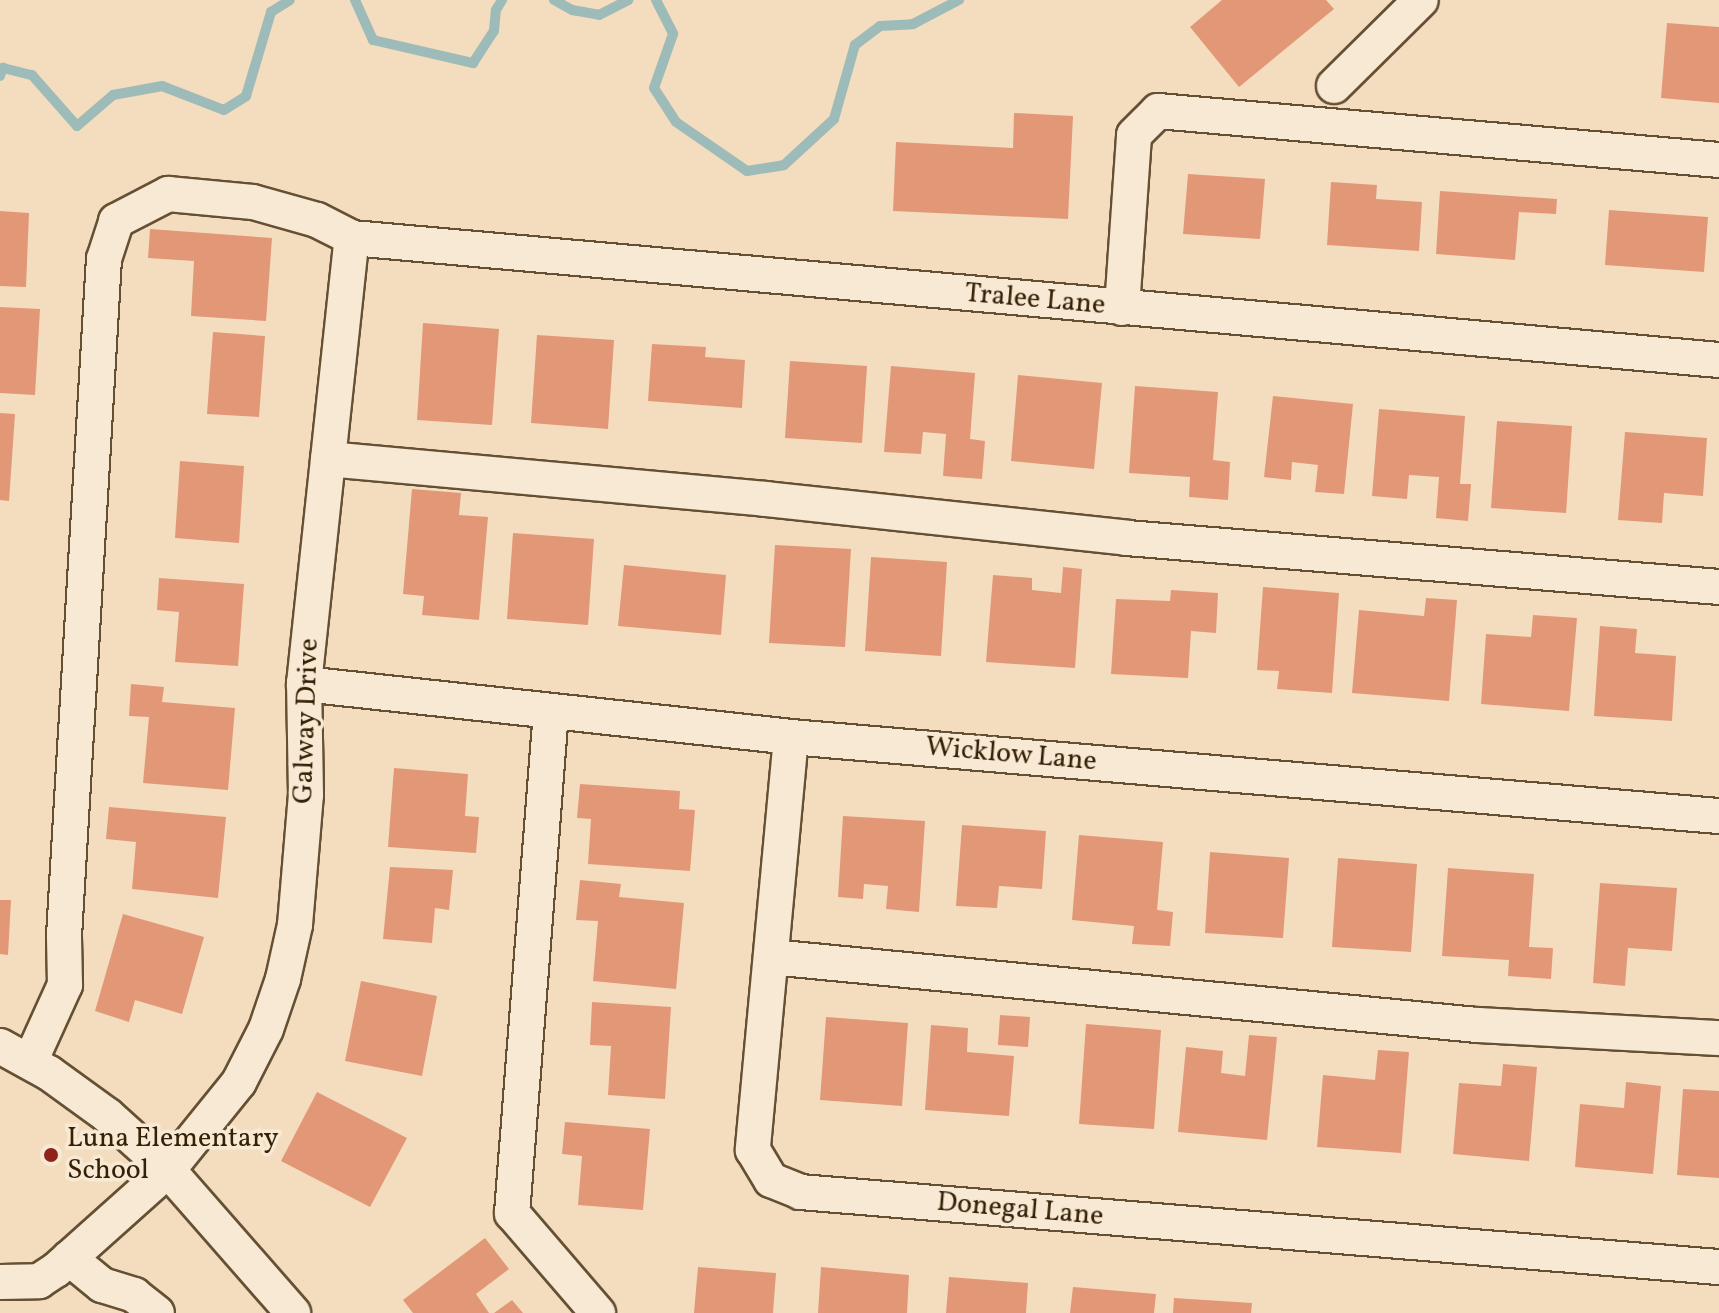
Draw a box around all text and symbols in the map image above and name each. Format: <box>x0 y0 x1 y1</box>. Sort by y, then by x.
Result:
street label: Tralee Lane <box>963 277 1107 323</box>
street label: Galway Drive <box>287 637 327 805</box>
street label: Wicklow Lane <box>924 731 1098 779</box>
place label: Luna Elementary School <box>67 1122 279 1188</box>
marker: Luna Elementary School <box>42 1146 60 1164</box>
street label: Donegal Lane <box>935 1186 1105 1234</box>

